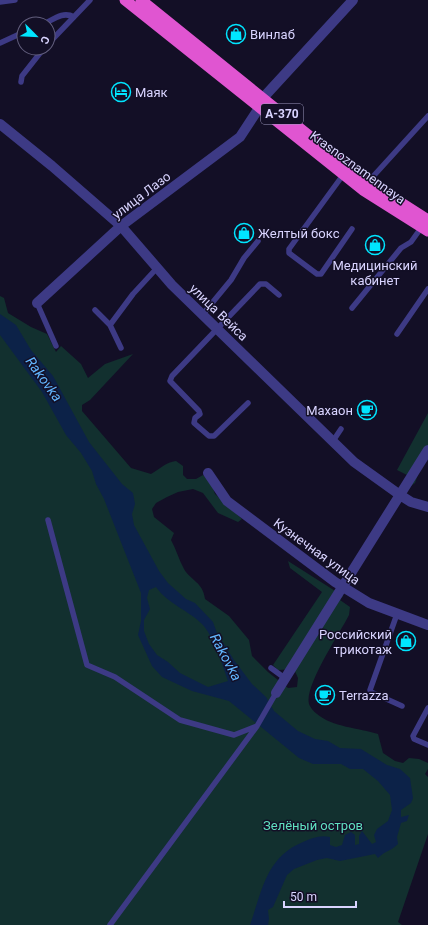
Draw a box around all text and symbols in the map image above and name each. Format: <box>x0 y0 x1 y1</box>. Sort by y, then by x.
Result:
north arrow <box>16 16 56 56</box>
shop icon: Винлаб <box>225 23 247 45</box>
place label: Винлаб <box>250 27 295 42</box>
text: С <box>37 34 52 46</box>
hotel icon: Маяк <box>110 81 132 103</box>
place label: Маяк <box>135 85 168 100</box>
road number: А-370 <box>261 104 303 124</box>
street label: Krasnoznamennaya <box>307 128 408 207</box>
street label: улица Лазо <box>109 169 173 222</box>
shop icon: Желтый бокс <box>233 222 255 244</box>
place label: Желтый бокс <box>258 226 340 241</box>
shop icon: Медицинский кабинет <box>364 234 386 256</box>
place label: Медицинский кабинет <box>332 258 418 288</box>
street label: улица Вейса <box>186 281 251 344</box>
water label: Rakovka <box>22 354 66 404</box>
cafe icon: Махаон <box>356 399 378 421</box>
place label: Махаон <box>306 403 353 418</box>
street label: Кузнечная улица <box>271 515 363 588</box>
place label: Российский трикотаж <box>319 627 392 657</box>
shop icon: Российский трикотаж <box>395 630 417 652</box>
water label: Rakovka <box>207 631 245 683</box>
cafe icon: Terrazza <box>314 684 336 706</box>
place label: Terrazza <box>339 688 389 703</box>
park label: Зелёный остров <box>263 818 363 833</box>
scale bar <box>284 883 356 909</box>
text: 50 m <box>290 890 317 904</box>

